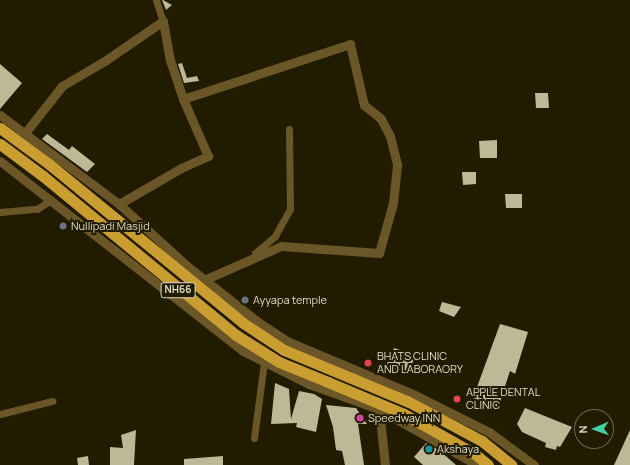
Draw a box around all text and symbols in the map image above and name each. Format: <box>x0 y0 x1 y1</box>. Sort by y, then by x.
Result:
place label: Nullipadi Masjid <box>71 219 150 233</box>
marker: Nullipadi Masjid <box>58 221 68 231</box>
road number: NH66 <box>160 282 196 298</box>
place label: Ayyapa temple <box>253 293 327 307</box>
marker: Ayyapa temple <box>240 295 250 305</box>
place label: BHATS CLINIC AND LABORAORY <box>377 350 463 376</box>
marker: BHATS CLINIC AND LABORAORY <box>362 357 374 369</box>
place label: APPLE DENTAL CLINIC <box>466 386 540 412</box>
marker: APPLE DENTAL CLINIC <box>451 393 463 405</box>
north arrow <box>574 409 614 449</box>
place label: Speedway INN <box>368 411 440 425</box>
marker: Speedway INN <box>355 413 365 423</box>
text: N <box>575 425 590 434</box>
place label: Akshaya <box>437 442 479 456</box>
marker: Akshaya <box>424 444 434 454</box>

